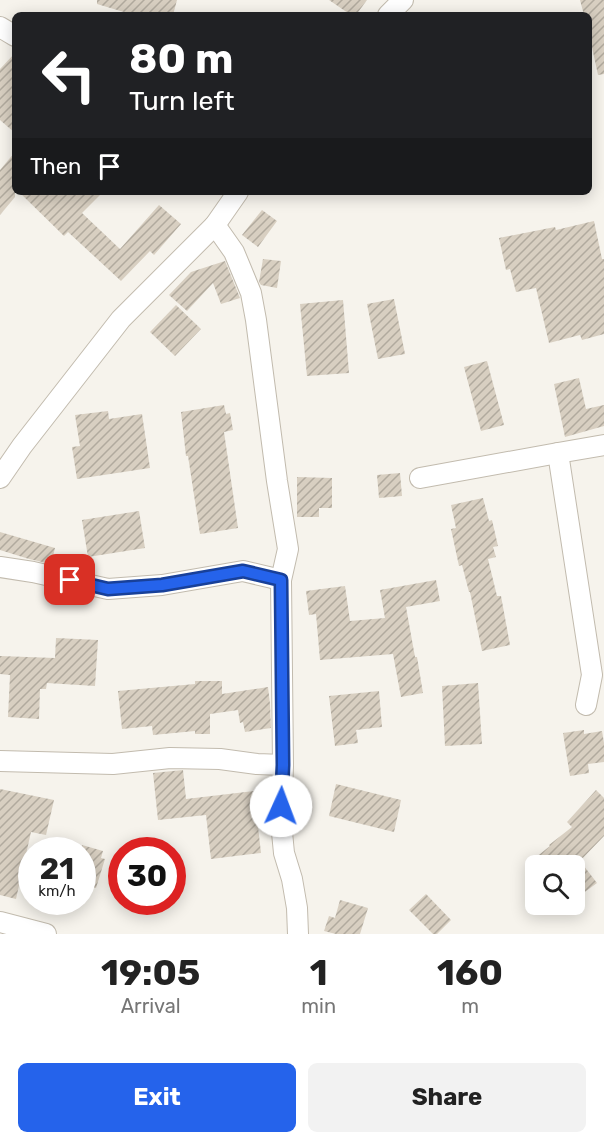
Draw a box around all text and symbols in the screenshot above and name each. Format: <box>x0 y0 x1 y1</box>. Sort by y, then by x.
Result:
text: 80 m <box>129 34 233 84</box>
icon: left <box>30 36 108 114</box>
text: Turn left <box>129 85 234 117</box>
icon: arrive <box>93 150 126 183</box>
text: Then <box>30 153 81 180</box>
pin <box>44 554 95 605</box>
icon: arrive <box>53 563 86 596</box>
position arrow <box>249 774 313 838</box>
speed limit sign: 30 <box>108 837 186 915</box>
text: 21 <box>40 851 74 887</box>
map controls <box>525 855 585 915</box>
button: search <box>525 855 585 915</box>
text: km/h <box>38 882 76 900</box>
text: 19:05 <box>101 951 200 994</box>
text: 1 <box>310 951 328 994</box>
text: 160 <box>437 951 503 994</box>
text: Arrival <box>121 994 181 1018</box>
text: min <box>301 994 336 1018</box>
text: m <box>461 994 479 1018</box>
button: Exit <box>18 1063 296 1132</box>
button: Share <box>308 1063 586 1132</box>

